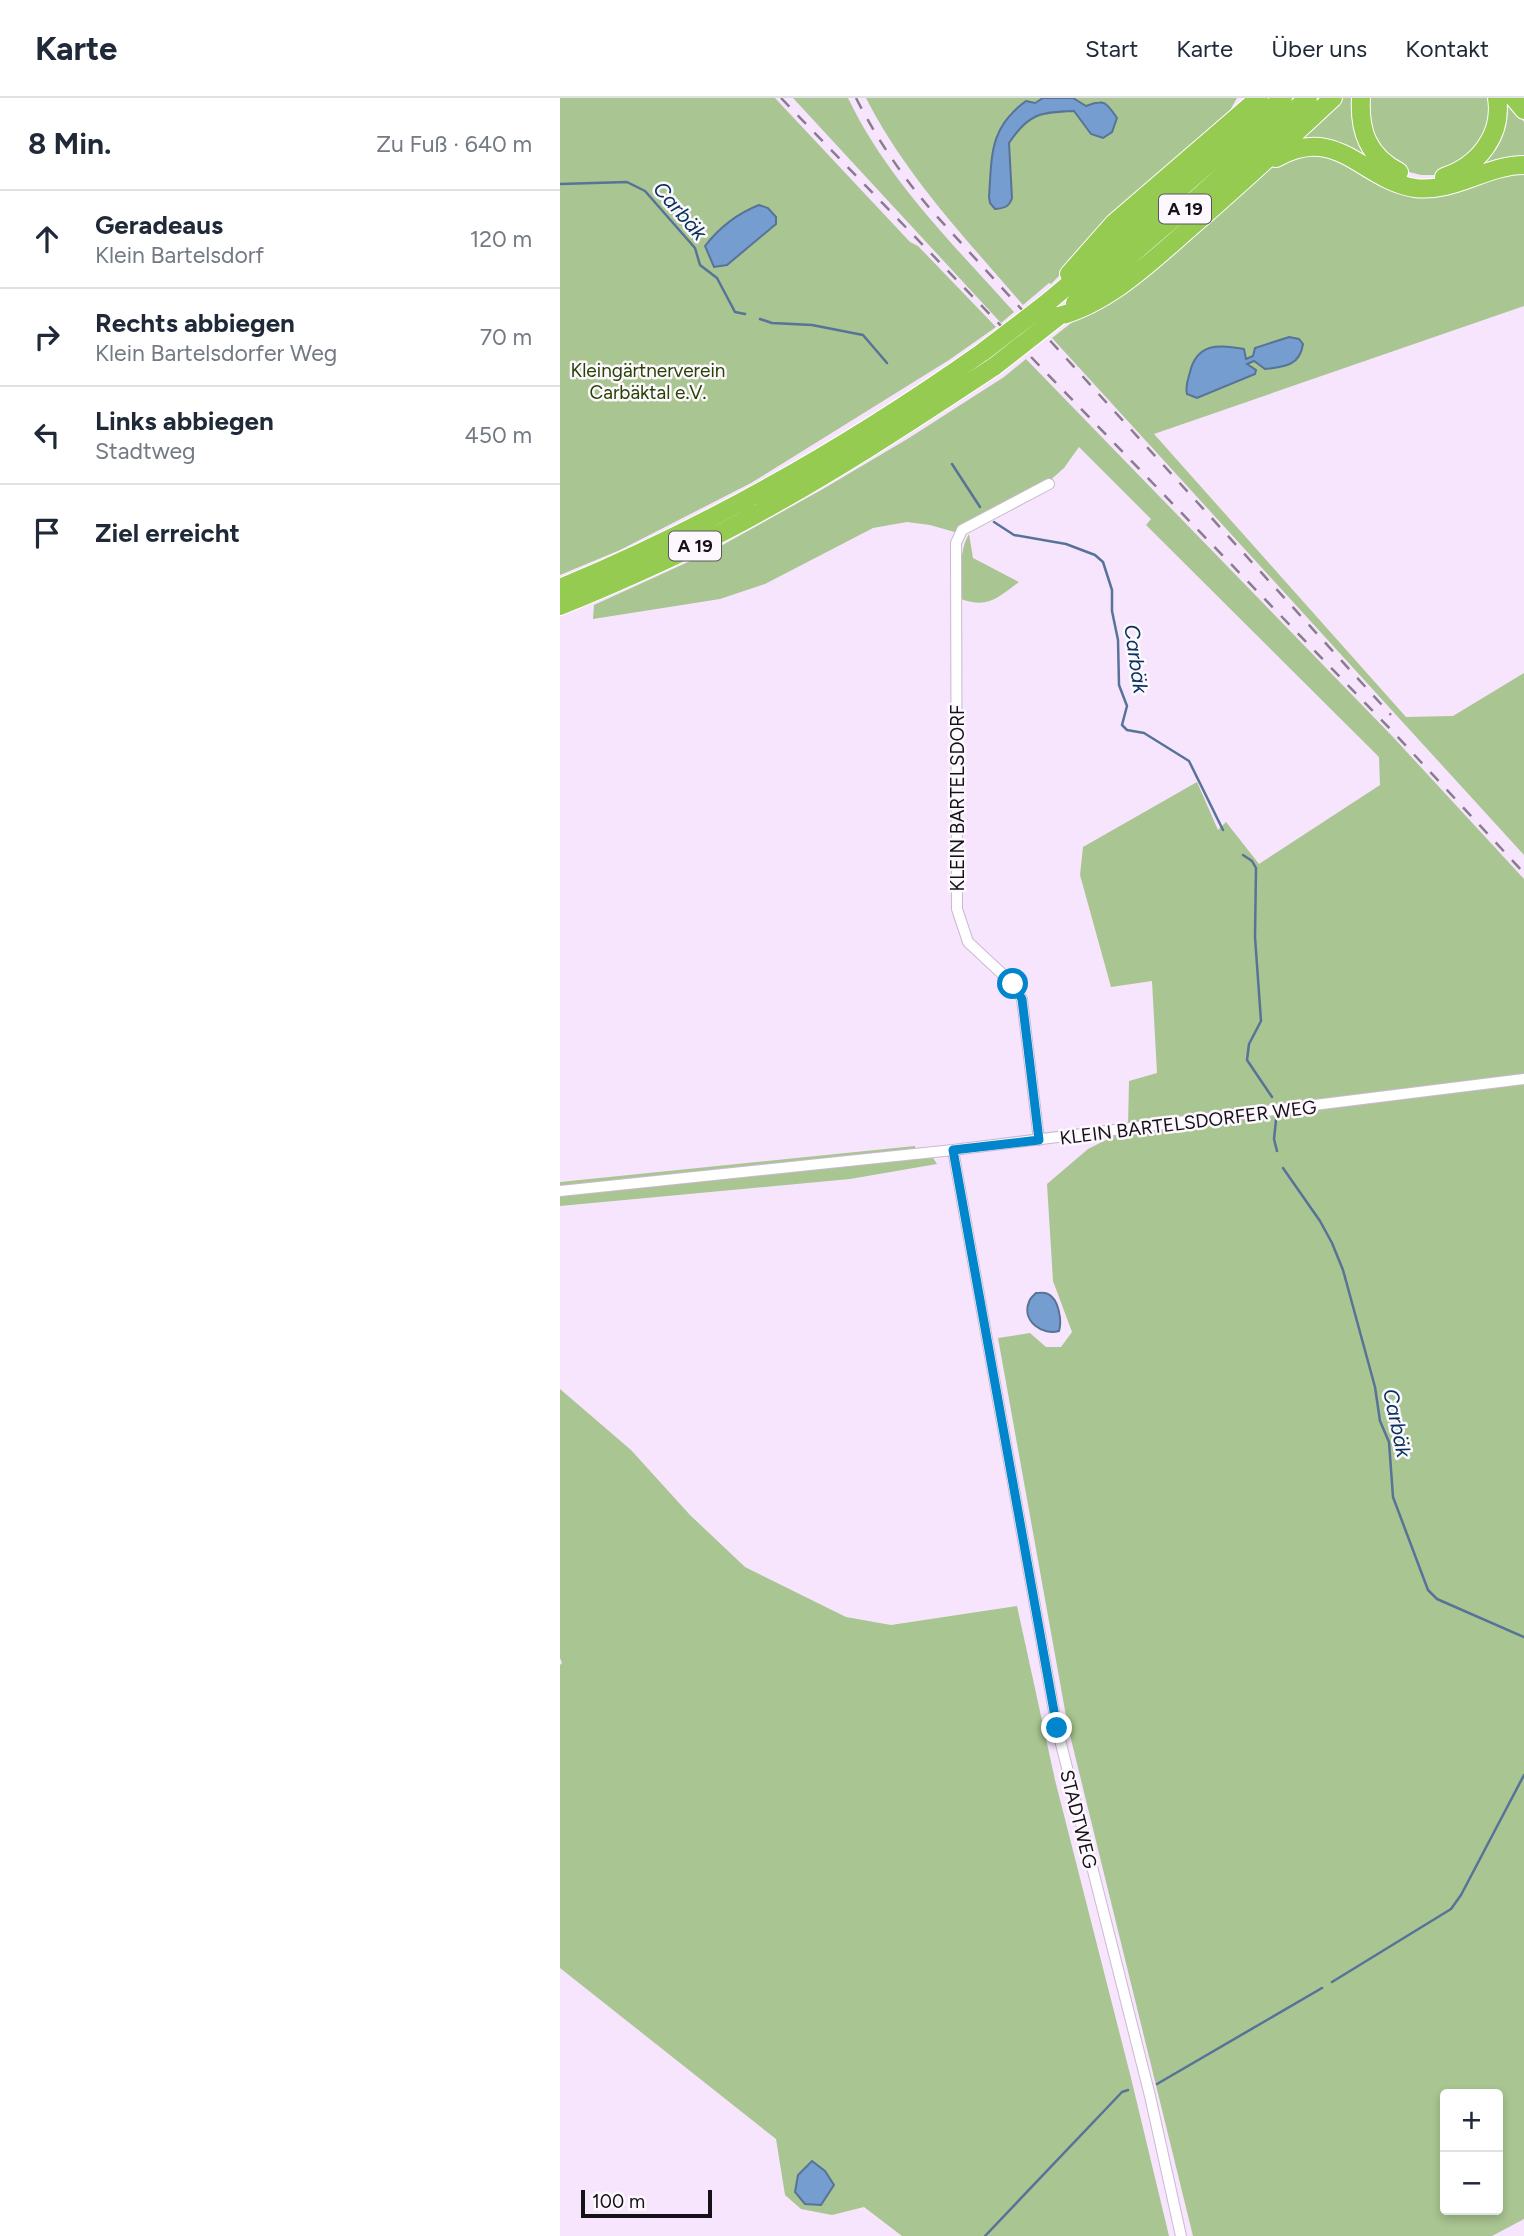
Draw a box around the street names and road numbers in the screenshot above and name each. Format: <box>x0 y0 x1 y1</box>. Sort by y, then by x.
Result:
road number: A 19 <box>1159 194 1211 224</box>
road number: A 19 <box>669 532 721 560</box>
street label: KLEIN BARTELSDORF <box>946 705 969 891</box>
street label: KLEIN BARTELSDORFER WEG <box>1058 1095 1318 1150</box>
street label: STADTWEG <box>1055 1767 1102 1871</box>

